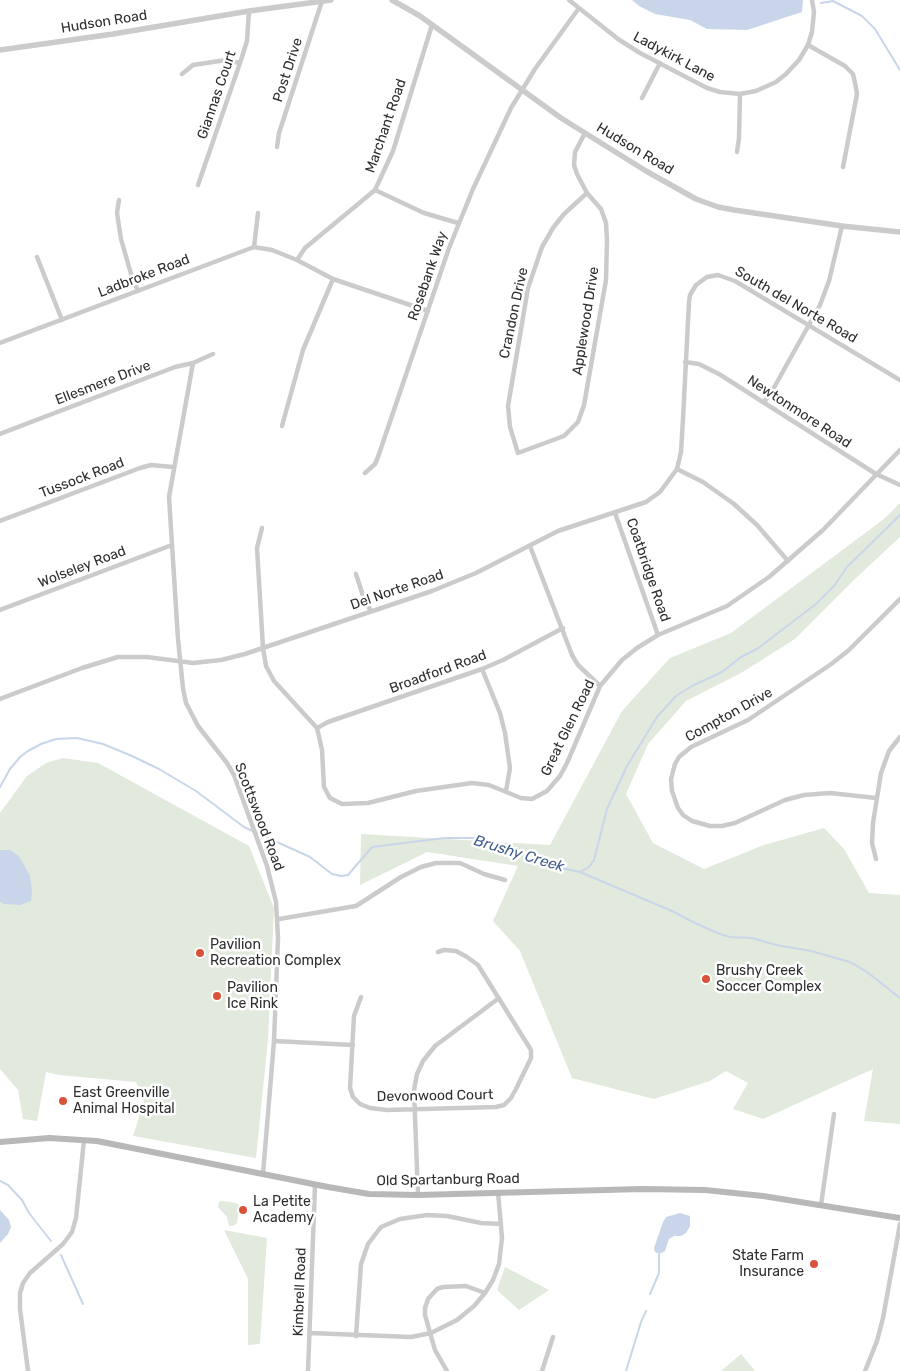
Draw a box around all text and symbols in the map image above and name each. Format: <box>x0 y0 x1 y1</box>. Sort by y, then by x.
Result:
street label: Hudson Road <box>60 7 148 37</box>
street label: Ladykirk Lane <box>630 28 718 86</box>
street label: Post Drive <box>270 36 306 104</box>
street label: Giannas Court <box>194 49 240 141</box>
street label: Marchant Road <box>362 77 410 175</box>
street label: Hudson Road <box>593 119 677 179</box>
street label: Rosebank Way <box>405 229 451 323</box>
street label: Ladbroke Road <box>96 251 192 301</box>
street label: South del Norte Road <box>732 263 860 347</box>
street label: Crandon Drive <box>496 266 532 360</box>
street label: Applewood Drive <box>569 266 603 376</box>
street label: Ellesmere Drive <box>53 357 153 409</box>
street label: Newtonmore Road <box>744 372 854 452</box>
street label: Tussock Road <box>37 454 127 502</box>
street label: Coatbridge Road <box>622 516 674 624</box>
street label: Wolseley Road <box>36 543 128 591</box>
street label: Del Norte Road <box>348 566 446 614</box>
street label: Broadford Road <box>387 647 489 697</box>
street label: Great Glen Road <box>537 677 599 779</box>
street label: Compton Drive <box>682 684 776 746</box>
street label: Scottswood Road <box>231 761 287 873</box>
water label: Brushy Creek <box>472 832 566 876</box>
place label: Pavilion Recreation Complex <box>210 937 341 970</box>
marker: Pavilion Recreation Complex <box>194 947 206 959</box>
place label: Brushy Creek Soccer Complex <box>716 963 822 996</box>
marker: Brushy Creek Soccer Complex <box>700 973 712 985</box>
place label: Pavilion Ice Rink <box>227 980 278 1012</box>
marker: Pavilion Ice Rink <box>211 990 223 1002</box>
place label: East Greenville Animal Hospital <box>73 1085 175 1118</box>
street label: Devonwood Court <box>377 1087 493 1105</box>
marker: East Greenville Animal Hospital <box>57 1095 69 1107</box>
street label: Old Spartanburg Road <box>376 1170 520 1190</box>
place label: La Petite Academy <box>253 1194 314 1226</box>
marker: La Petite Academy <box>237 1204 249 1216</box>
street label: Kimbrell Road <box>290 1247 310 1337</box>
place label: State Farm Insurance <box>732 1248 804 1280</box>
marker: State Farm Insurance <box>808 1258 820 1270</box>

